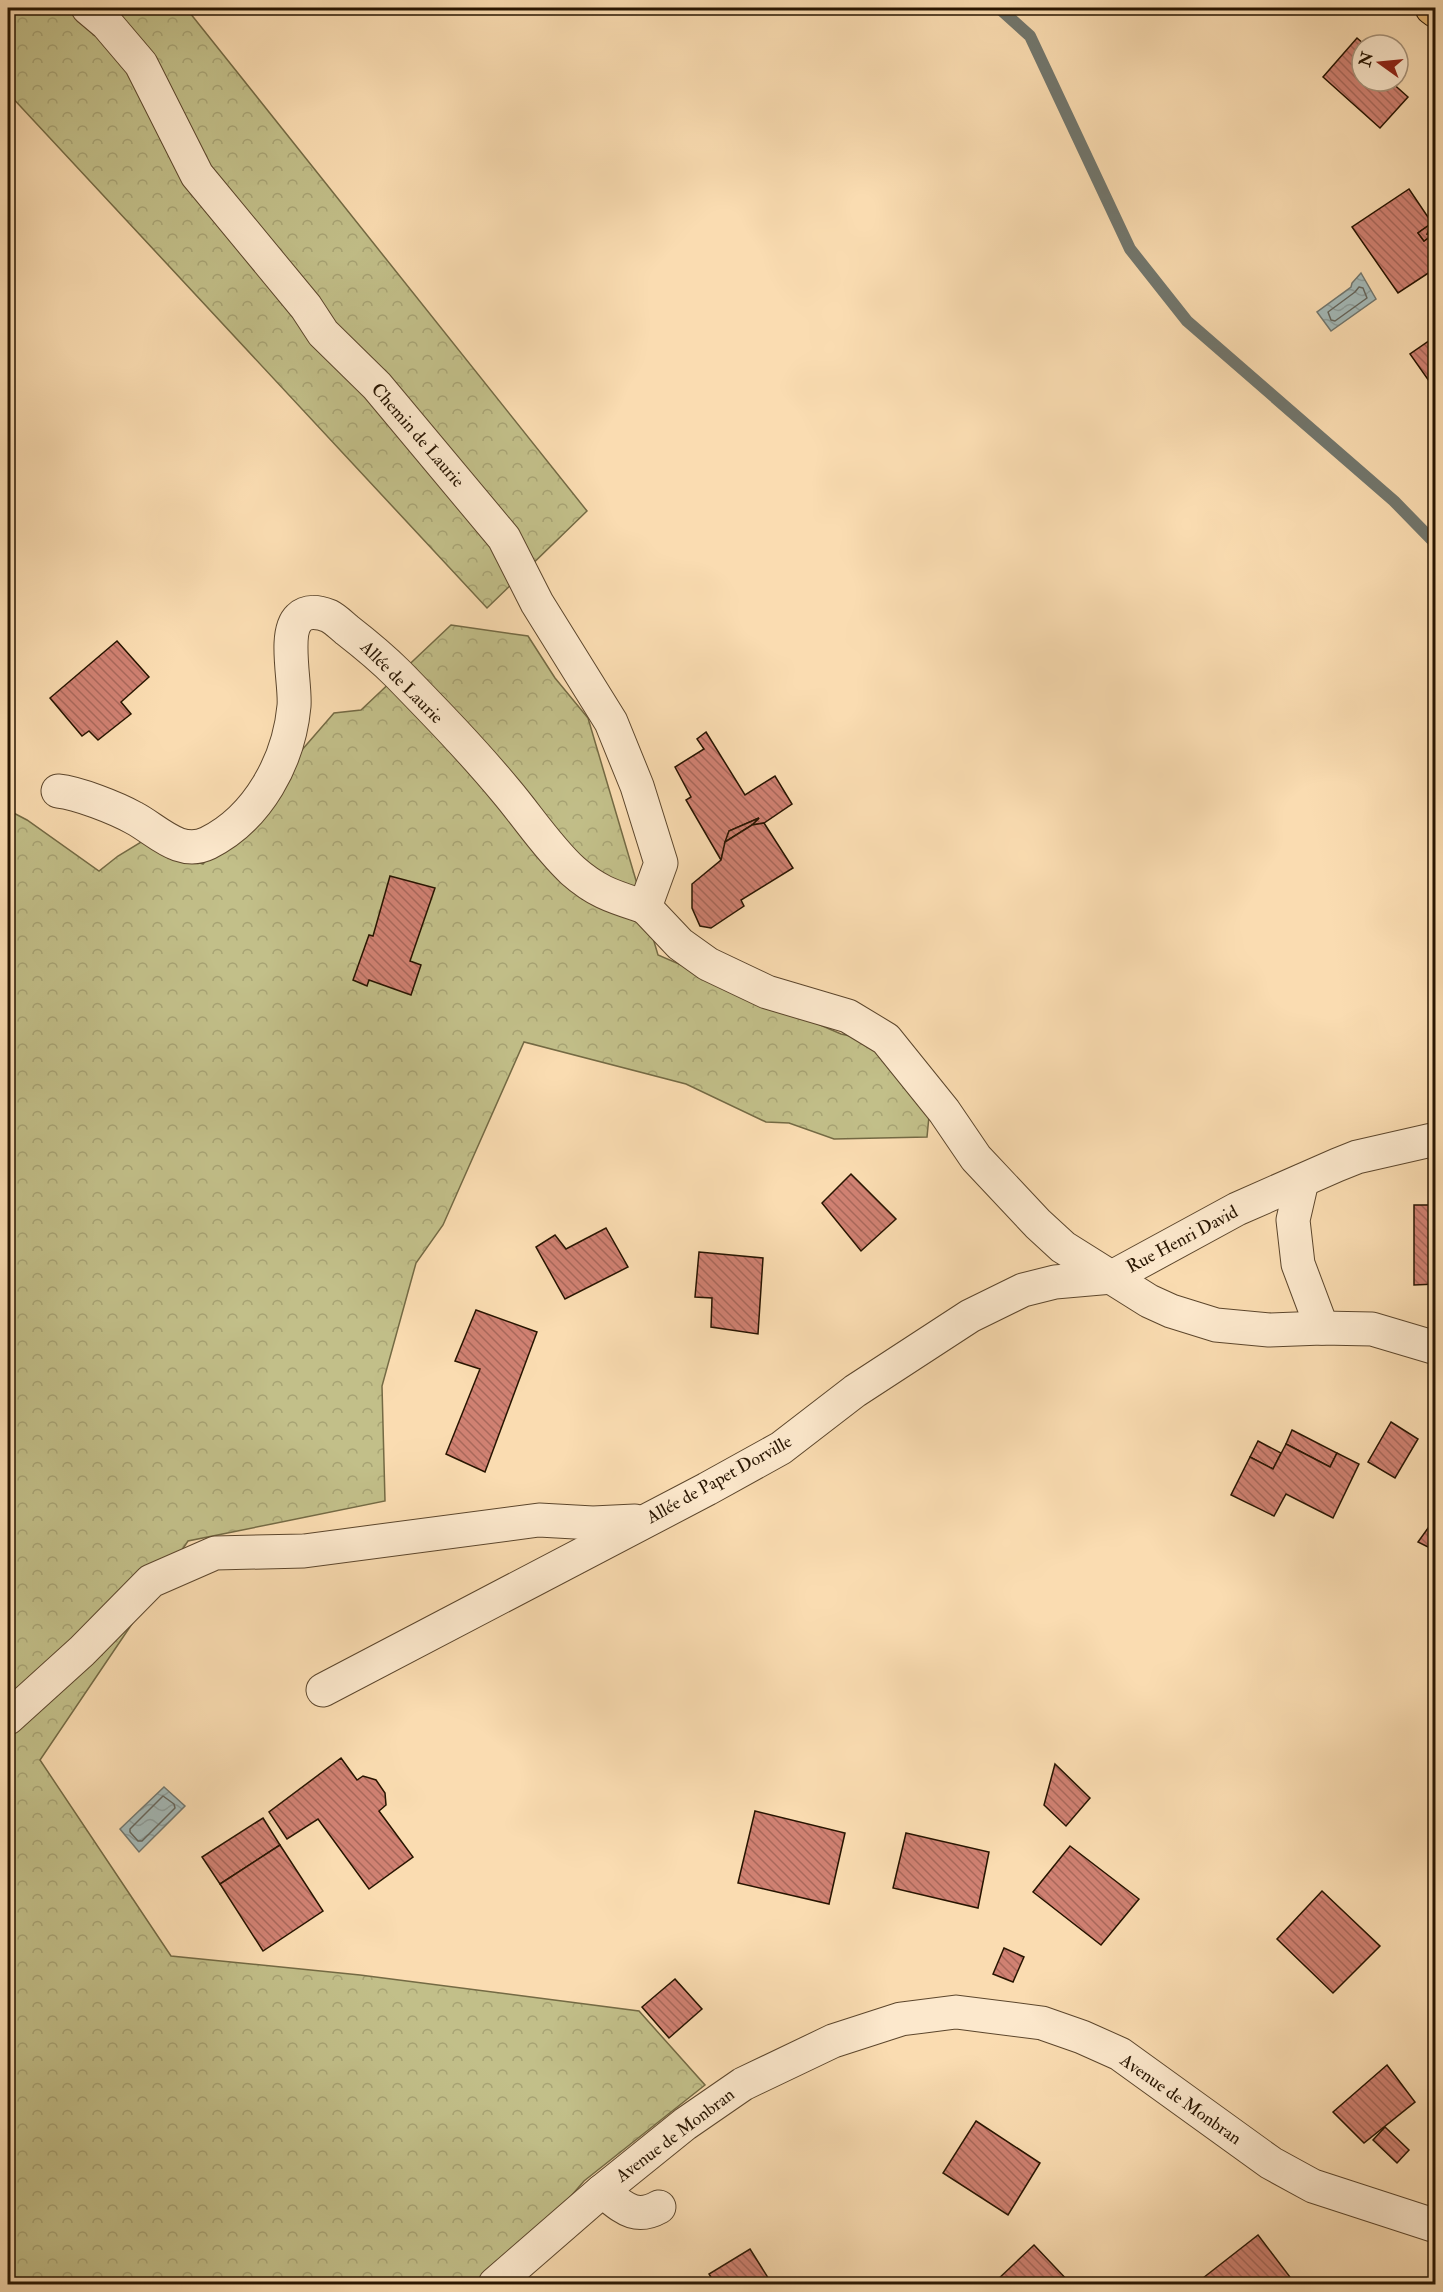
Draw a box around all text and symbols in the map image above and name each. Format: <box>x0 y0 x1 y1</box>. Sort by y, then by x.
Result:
north arrow <box>1350 33 1410 93</box>
text: N <box>1355 49 1378 70</box>
street label: Chemin de Laurie <box>366 378 470 493</box>
street label: Allée de Laurie <box>355 635 448 729</box>
street label: Rue Henri David <box>1123 1200 1242 1278</box>
street label: Allée de Papet Dorville <box>642 1430 796 1529</box>
street label: Avenue de Monbran <box>1115 2048 1246 2150</box>
street label: Avenue de Monbran <box>610 2083 739 2188</box>

